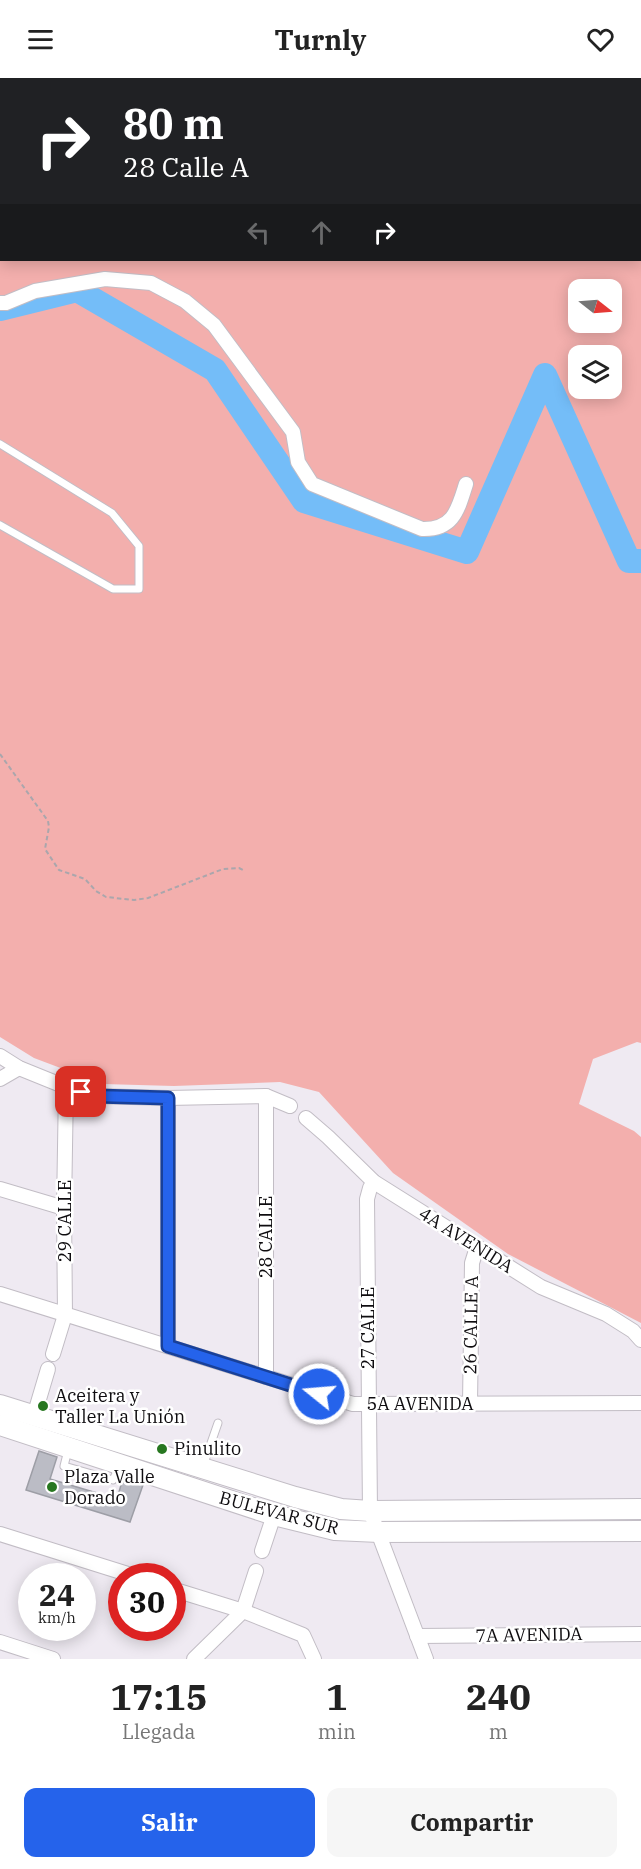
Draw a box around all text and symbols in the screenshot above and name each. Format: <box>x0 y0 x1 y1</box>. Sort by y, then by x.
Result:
text: Turnly <box>275 22 366 57</box>
icon: menu <box>24 23 57 56</box>
icon: heart <box>584 23 617 56</box>
text: 80 m <box>123 96 224 151</box>
icon: right <box>24 102 102 180</box>
text: 28 Calle A <box>123 149 249 184</box>
icon: left <box>242 216 275 249</box>
icon: ahead <box>305 216 338 249</box>
icon: right <box>368 216 401 249</box>
north arrow <box>568 279 622 333</box>
map controls <box>568 279 622 399</box>
button: layers <box>568 345 622 399</box>
pin <box>55 1066 106 1117</box>
icon: arrive <box>64 1075 97 1108</box>
street label: 29 CALLE <box>53 1180 76 1262</box>
street label: 28 CALLE <box>254 1196 277 1278</box>
street label: 4A AVENIDA <box>415 1201 518 1278</box>
street label: 26 CALLE A <box>458 1275 483 1375</box>
street label: 27 CALLE <box>356 1287 379 1369</box>
position arrow <box>287 1362 351 1426</box>
place label: Aceitera y Taller La Unión <box>55 1384 185 1428</box>
street label: 5A AVENIDA <box>366 1392 474 1415</box>
marker: Aceitera y Taller La Unión <box>36 1399 50 1413</box>
place label: Pinulito <box>174 1437 241 1460</box>
marker: Pinulito <box>155 1442 169 1456</box>
place label: Plaza Valle Dorado <box>64 1465 155 1509</box>
marker: Plaza Valle Dorado <box>45 1480 59 1494</box>
street label: BULEVAR SUR <box>217 1486 341 1540</box>
speed limit sign: 30 <box>108 1563 186 1641</box>
text: 24 <box>39 1575 75 1614</box>
text: km/h <box>38 1608 76 1627</box>
street label: 7A AVENIDA <box>475 1622 583 1647</box>
text: 17:15 <box>110 1673 207 1720</box>
text: 1 <box>326 1673 348 1720</box>
text: 240 <box>466 1673 531 1720</box>
text: Llegada <box>122 1718 196 1745</box>
text: min <box>318 1718 356 1745</box>
text: m <box>489 1718 508 1745</box>
button: Salir <box>24 1788 315 1857</box>
button: Compartir <box>327 1788 617 1857</box>

